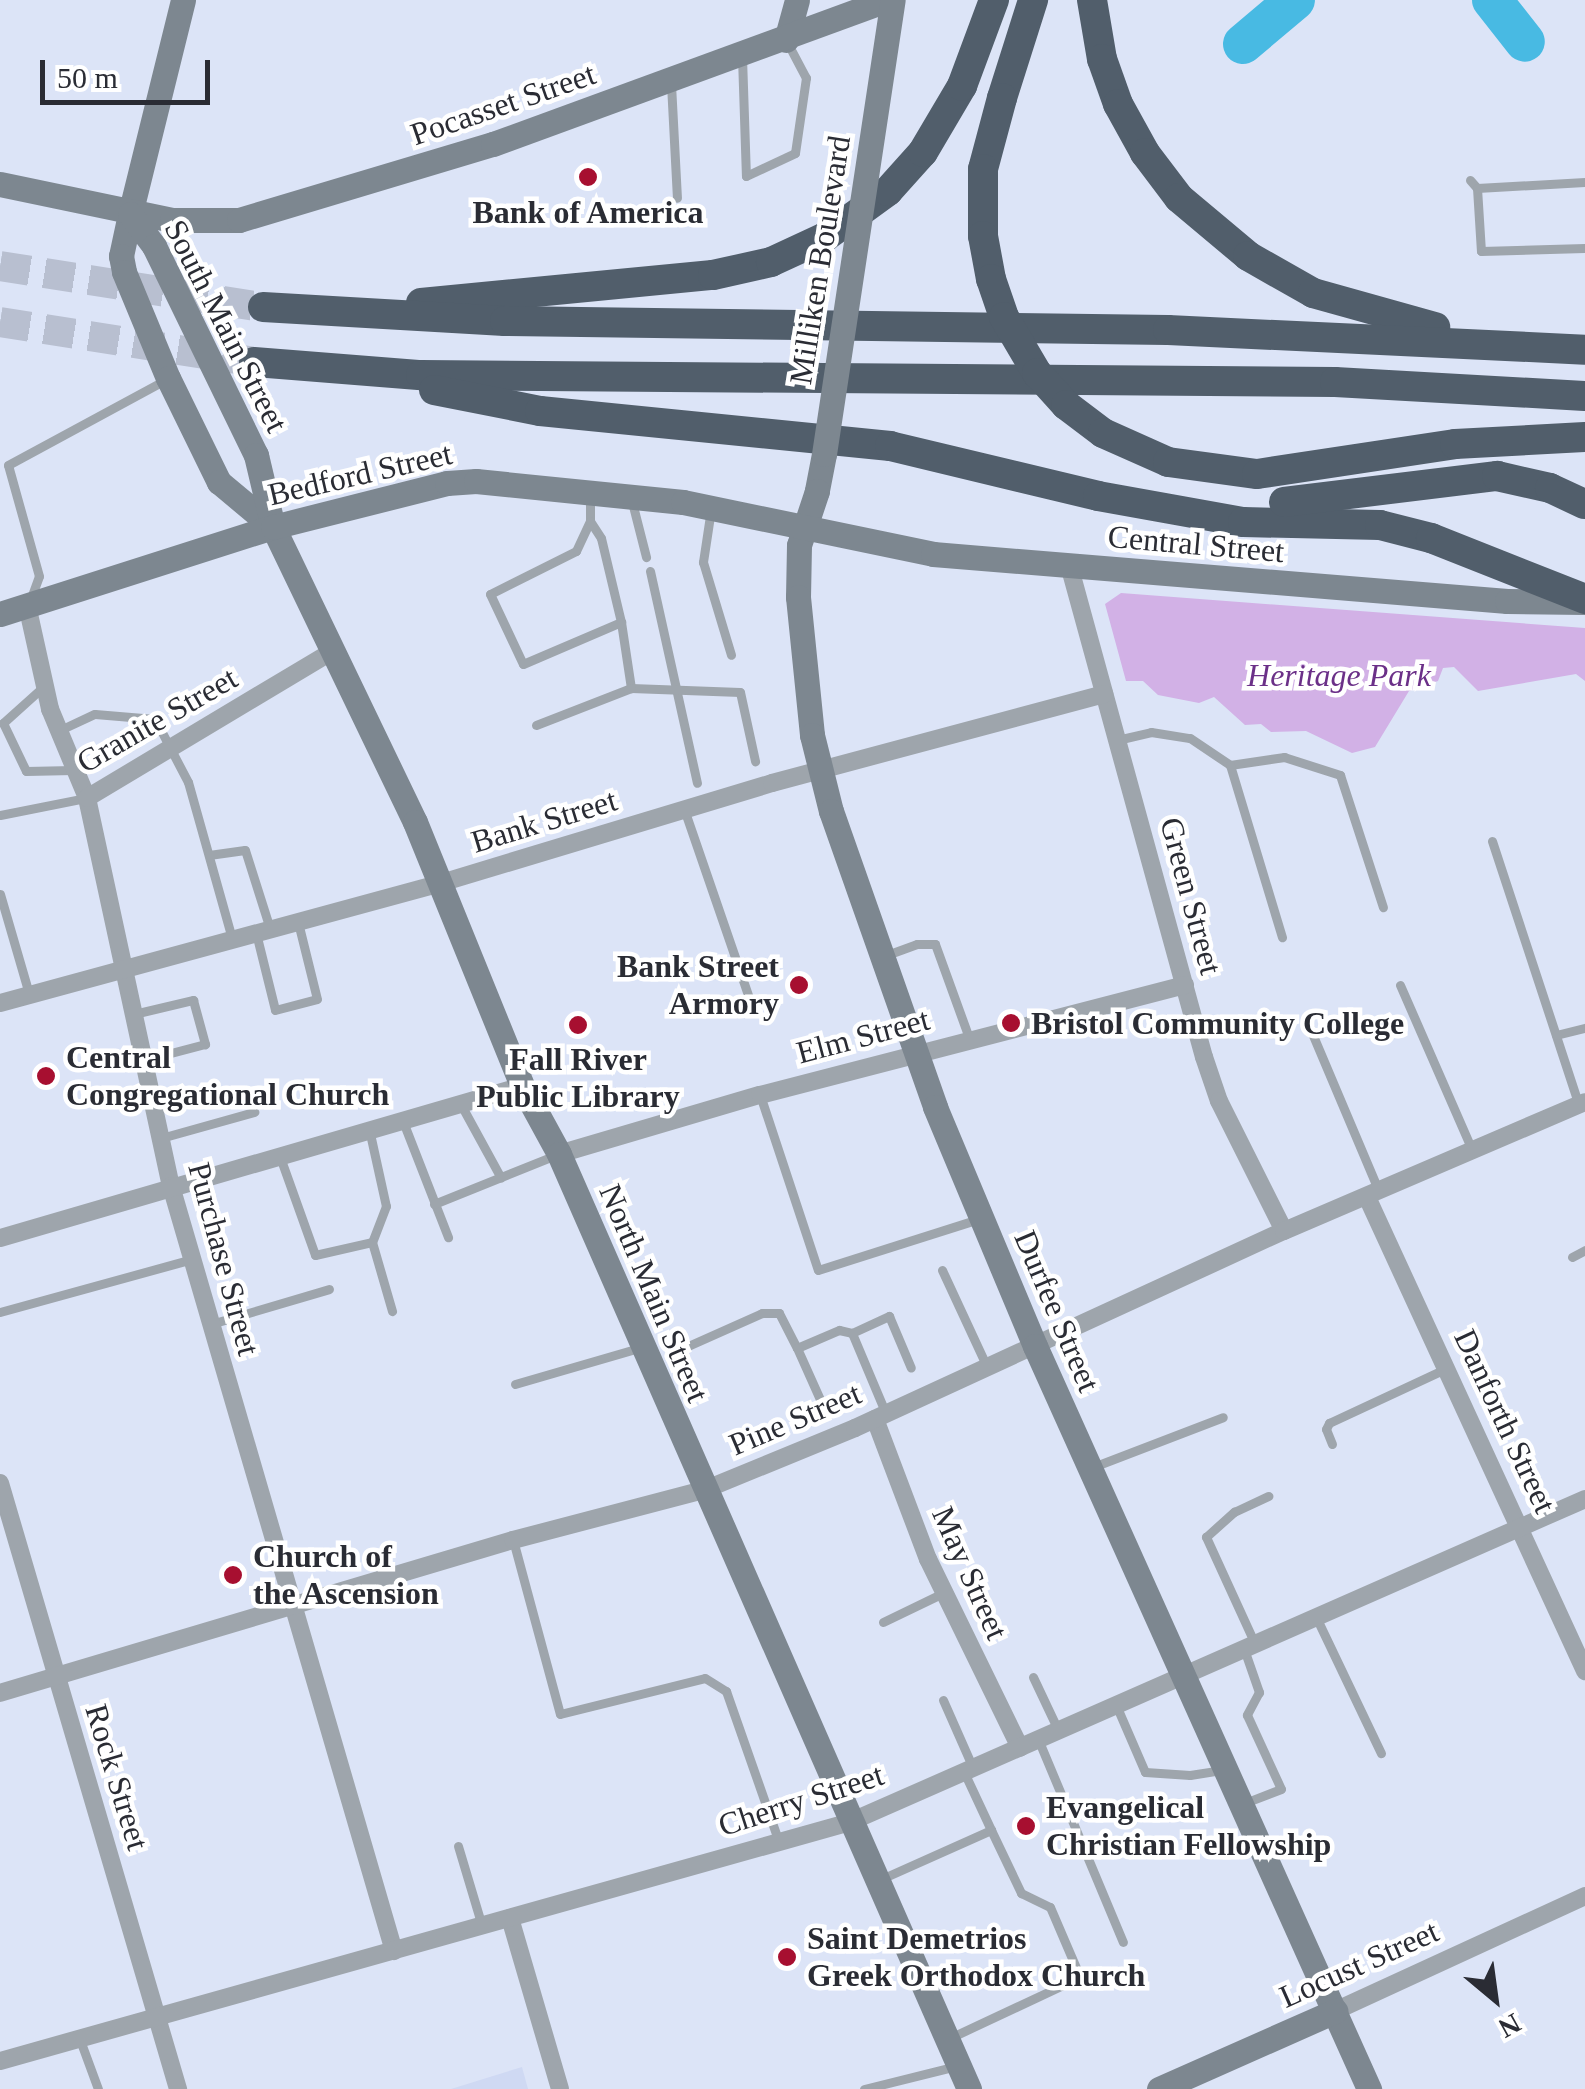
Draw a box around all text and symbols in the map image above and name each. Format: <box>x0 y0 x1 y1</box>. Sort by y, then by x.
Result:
scale bar <box>45 40 215 102</box>
street label: Pocasset Street <box>406 54 600 154</box>
text: 50 m <box>57 61 118 94</box>
street label: Milliken Boulevard <box>781 133 859 387</box>
marker: Bank of America <box>577 166 599 188</box>
place label: Bank of America <box>472 193 704 231</box>
street label: South Main Street <box>156 214 296 438</box>
street label: Bedford Street <box>264 434 456 514</box>
street label: Central Street <box>1106 517 1286 571</box>
park label: Heritage Park <box>1247 656 1431 694</box>
street label: Granite Street <box>70 659 244 781</box>
street label: Bank Street <box>467 781 621 861</box>
street label: Green Street <box>1152 813 1230 979</box>
place label: Bank Street Armory <box>617 948 779 1023</box>
marker: Bank Street Armory <box>788 974 810 996</box>
street label: Elm Street <box>792 1000 934 1072</box>
place label: Bristol Community College <box>1031 1004 1404 1042</box>
marker: Bristol Community College <box>1000 1012 1022 1034</box>
marker: Fall River Public Library <box>567 1014 589 1036</box>
place label: Central Congregational Church <box>66 1039 389 1114</box>
place label: Fall River Public Library <box>476 1041 680 1116</box>
marker: Central Congregational Church <box>35 1065 57 1087</box>
street label: Purchase Street <box>180 1158 268 1360</box>
street label: North Main Street <box>591 1178 717 1408</box>
street label: Durfee Street <box>1006 1225 1108 1397</box>
street label: Danforth Street <box>1446 1323 1564 1519</box>
street label: Pine Street <box>723 1374 867 1464</box>
street label: May Street <box>924 1501 1016 1645</box>
place label: Church of the Ascension <box>253 1538 441 1613</box>
marker: Church of the Ascension <box>222 1564 244 1586</box>
street label: Rock Street <box>77 1700 157 1854</box>
street label: Cherry Street <box>714 1755 888 1845</box>
place label: Evangelical Christian Fellowship <box>1046 1789 1331 1864</box>
marker: Evangelical Christian Fellowship <box>1015 1815 1037 1837</box>
street label: Locust Street <box>1274 1912 1444 2016</box>
place label: Saint Demetrios Greek Orthodox Church <box>807 1920 1145 1995</box>
marker: Saint Demetrios Greek Orthodox Church <box>776 1946 798 1968</box>
north arrow <box>1445 1949 1545 2049</box>
text: N <box>1493 2007 1526 2044</box>

